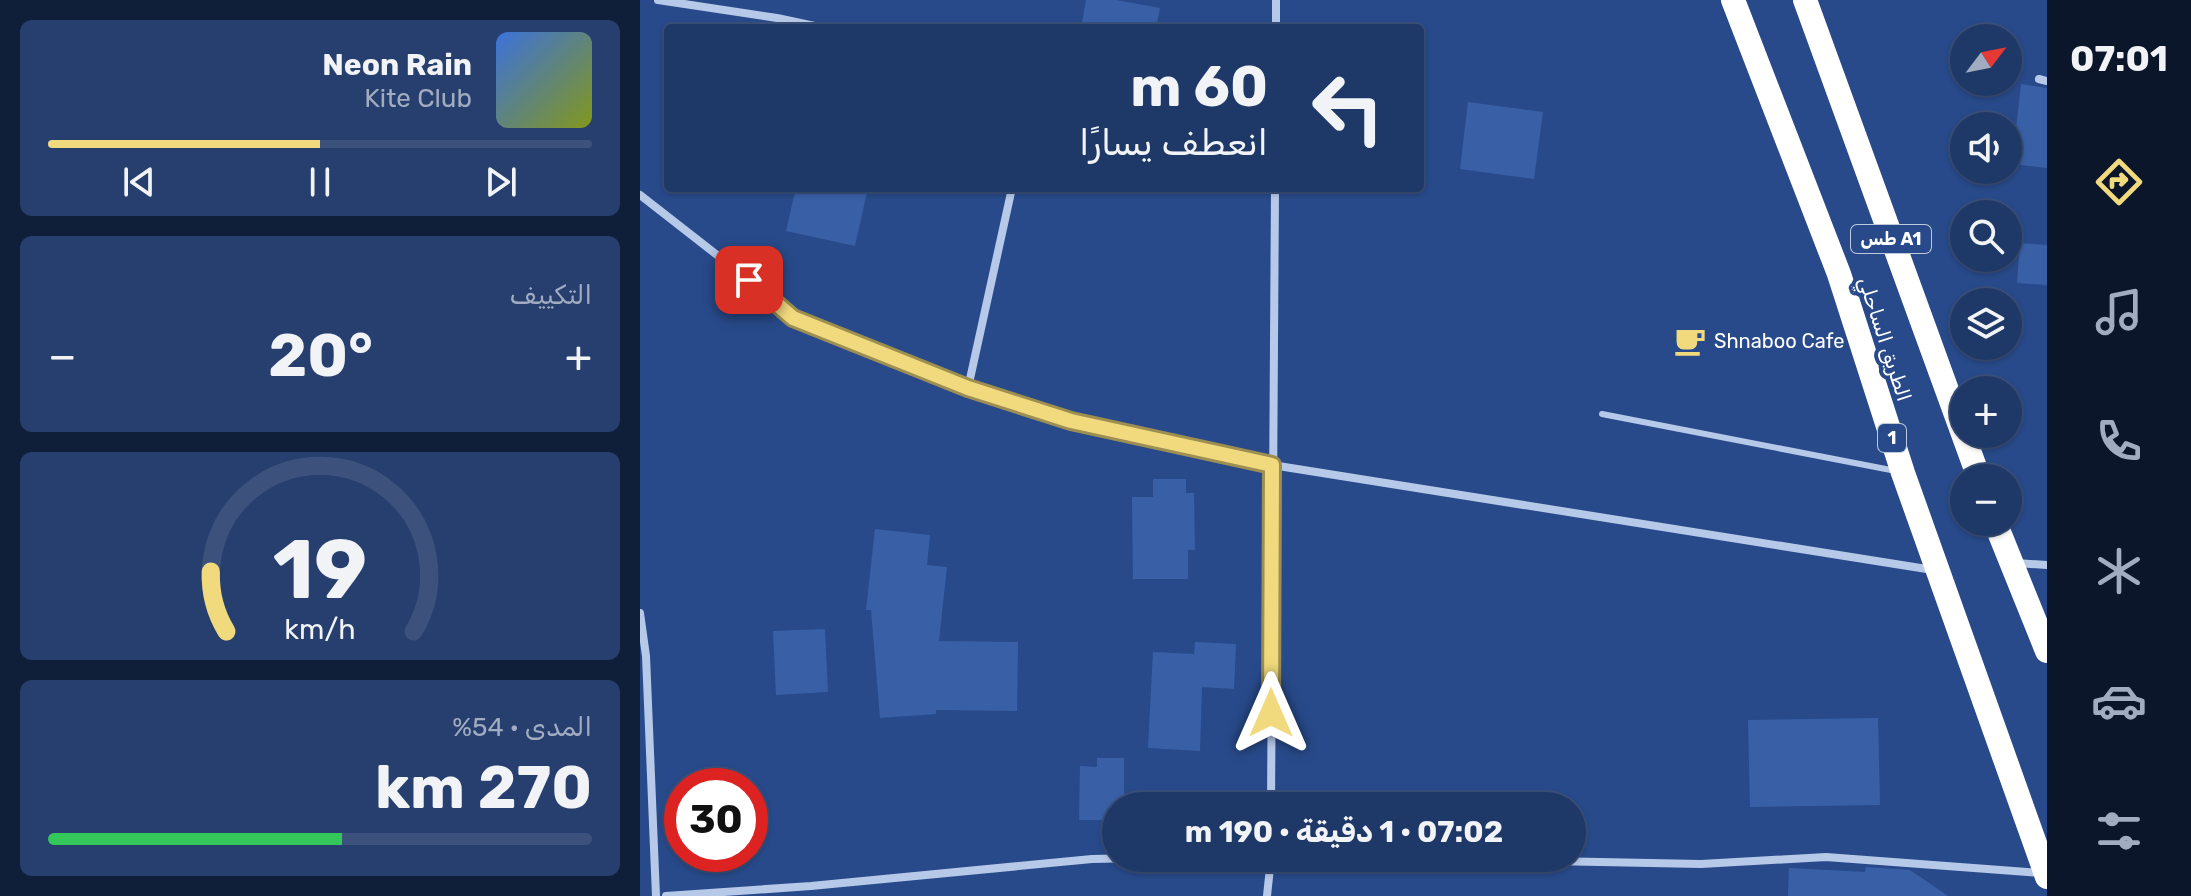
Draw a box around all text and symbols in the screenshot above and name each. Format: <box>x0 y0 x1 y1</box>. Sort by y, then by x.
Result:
north arrow <box>1950 24 2022 96</box>
map controls <box>1950 24 2022 536</box>
text: 07:01 <box>2070 37 2168 80</box>
text: Neon Rain <box>322 47 472 83</box>
text: 60 m <box>1130 54 1268 120</box>
icon: left <box>1296 56 1400 160</box>
text: Kite Club <box>364 83 472 114</box>
button: sound <box>1950 112 2022 184</box>
text: انعطف يسارًا <box>1079 121 1268 164</box>
icon: directions <box>2091 154 2147 210</box>
icon: previous <box>117 160 161 204</box>
icon: pause <box>298 160 342 204</box>
icon: next <box>479 160 523 204</box>
button: search <box>1950 200 2022 272</box>
road number: طس A1 <box>1851 225 1931 253</box>
pin <box>715 246 783 314</box>
icon: arrive <box>727 258 771 302</box>
street label: الطريق الساحلي <box>1851 274 1916 405</box>
text: التكييف <box>510 280 592 311</box>
icon: music <box>2091 284 2147 340</box>
button: layers <box>1950 288 2022 360</box>
text: 20° <box>268 320 373 391</box>
cafe icon: Shnaboo Cafe <box>1673 324 1707 358</box>
place label: Shnaboo Cafe <box>1714 329 1845 353</box>
text: − <box>48 330 77 382</box>
text: + <box>565 330 592 382</box>
button: + <box>1950 376 2022 448</box>
icon: phone <box>2091 413 2147 469</box>
road number: 1 <box>1878 424 1906 452</box>
button: − <box>1950 464 2022 536</box>
text: 19 <box>273 520 367 619</box>
icon: climate <box>2091 543 2147 599</box>
text: km/h <box>284 612 356 646</box>
position arrow <box>1229 671 1313 755</box>
icon: car <box>2091 673 2147 729</box>
text: المدى · 54% <box>452 712 592 743</box>
text: 270 km <box>375 752 592 823</box>
speed limit sign: 30 <box>664 768 768 872</box>
icon: filters <box>2091 803 2147 859</box>
text: 07:02 · 1 دقيقة · 190 m <box>1185 814 1503 850</box>

